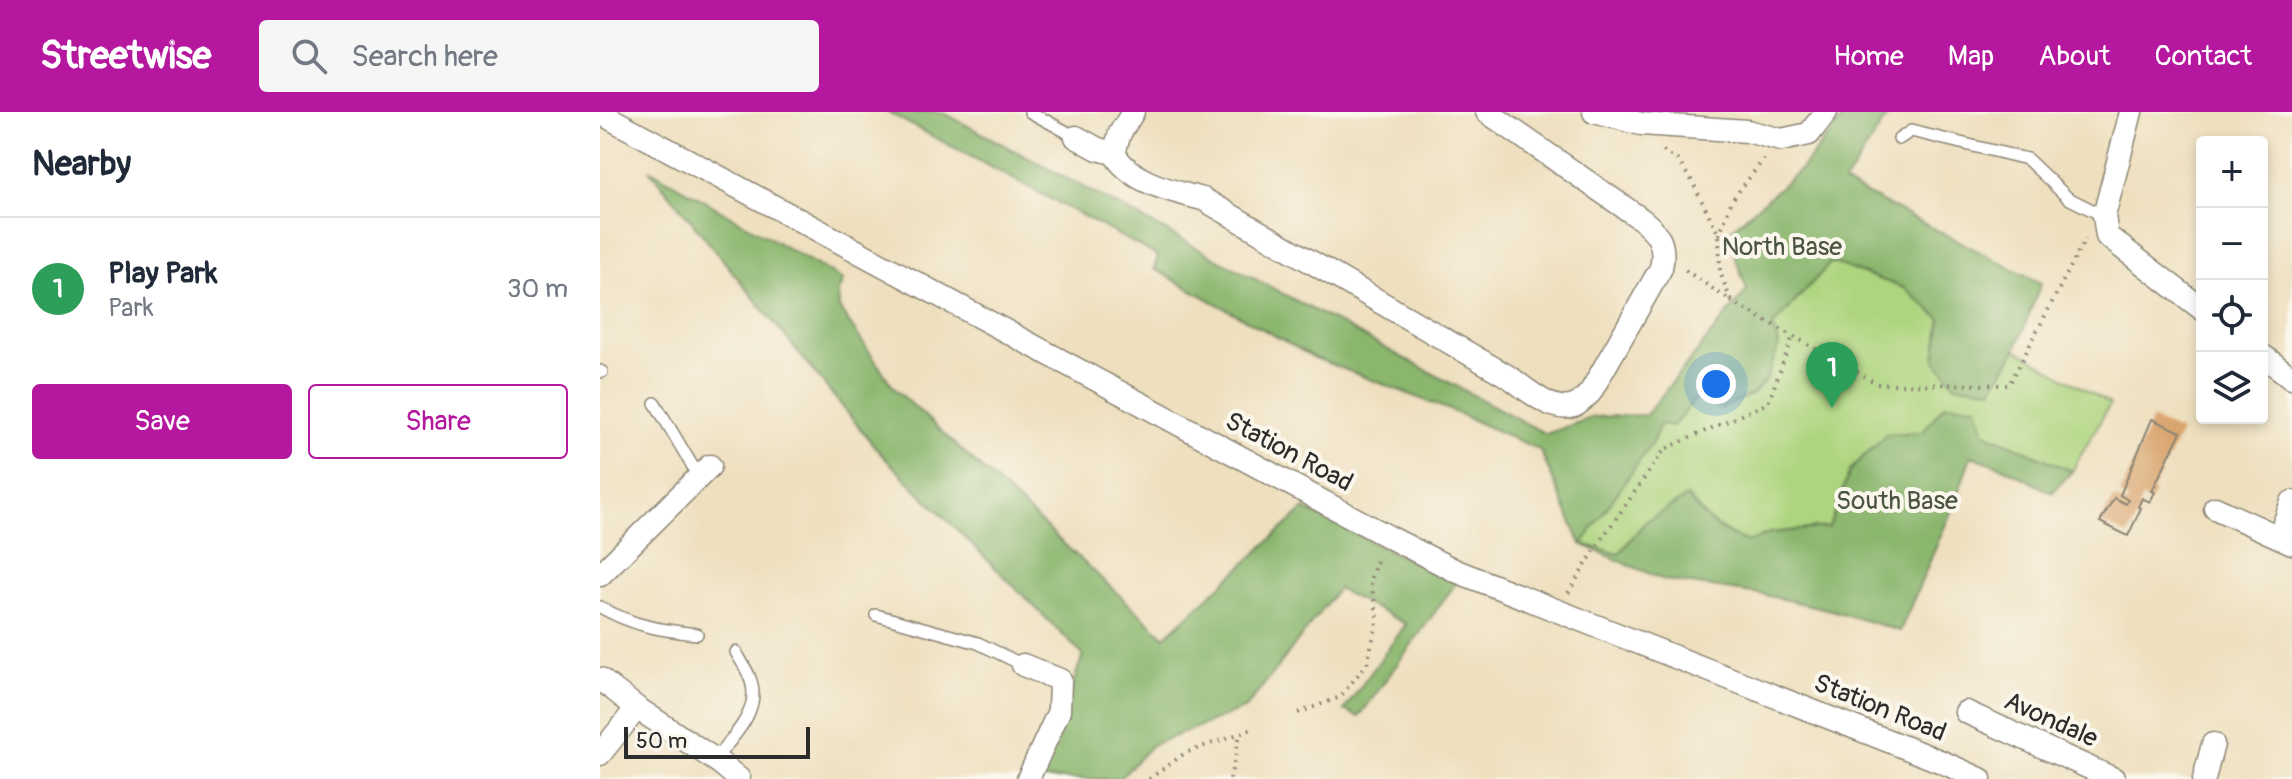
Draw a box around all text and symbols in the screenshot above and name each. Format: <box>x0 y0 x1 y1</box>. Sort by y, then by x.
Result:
search box <box>259 20 819 92</box>
text: Streetwise <box>40 32 211 80</box>
icon: search <box>287 34 331 78</box>
text: Search here <box>351 38 498 75</box>
text: Home <box>1833 39 1904 74</box>
text: Map <box>1948 39 1994 74</box>
text: About <box>2038 39 2111 74</box>
text: Contact <box>2155 39 2252 74</box>
map controls <box>2196 136 2268 424</box>
button: + <box>2196 136 2268 208</box>
text: Nearby <box>32 143 131 186</box>
button: − <box>2196 208 2268 280</box>
park label: North Base <box>1722 231 1842 263</box>
text: Play Park <box>108 255 218 292</box>
text: 1 <box>53 273 63 305</box>
text: 30 m <box>507 273 568 305</box>
button: locate <box>2196 280 2268 352</box>
text: Park <box>108 292 154 324</box>
pin: 1 <box>1806 342 1858 408</box>
button: layers <box>2196 352 2268 424</box>
your location <box>1696 364 1736 404</box>
button: Save <box>32 384 292 459</box>
button: Share <box>308 384 568 459</box>
street label: Station Road <box>1220 405 1358 499</box>
park label: South Base <box>1836 485 1958 517</box>
street label: Station Road <box>1809 667 1951 749</box>
street label: Avondale <box>1999 685 2103 755</box>
scale bar <box>624 723 810 759</box>
text: 50 m <box>636 727 687 755</box>

